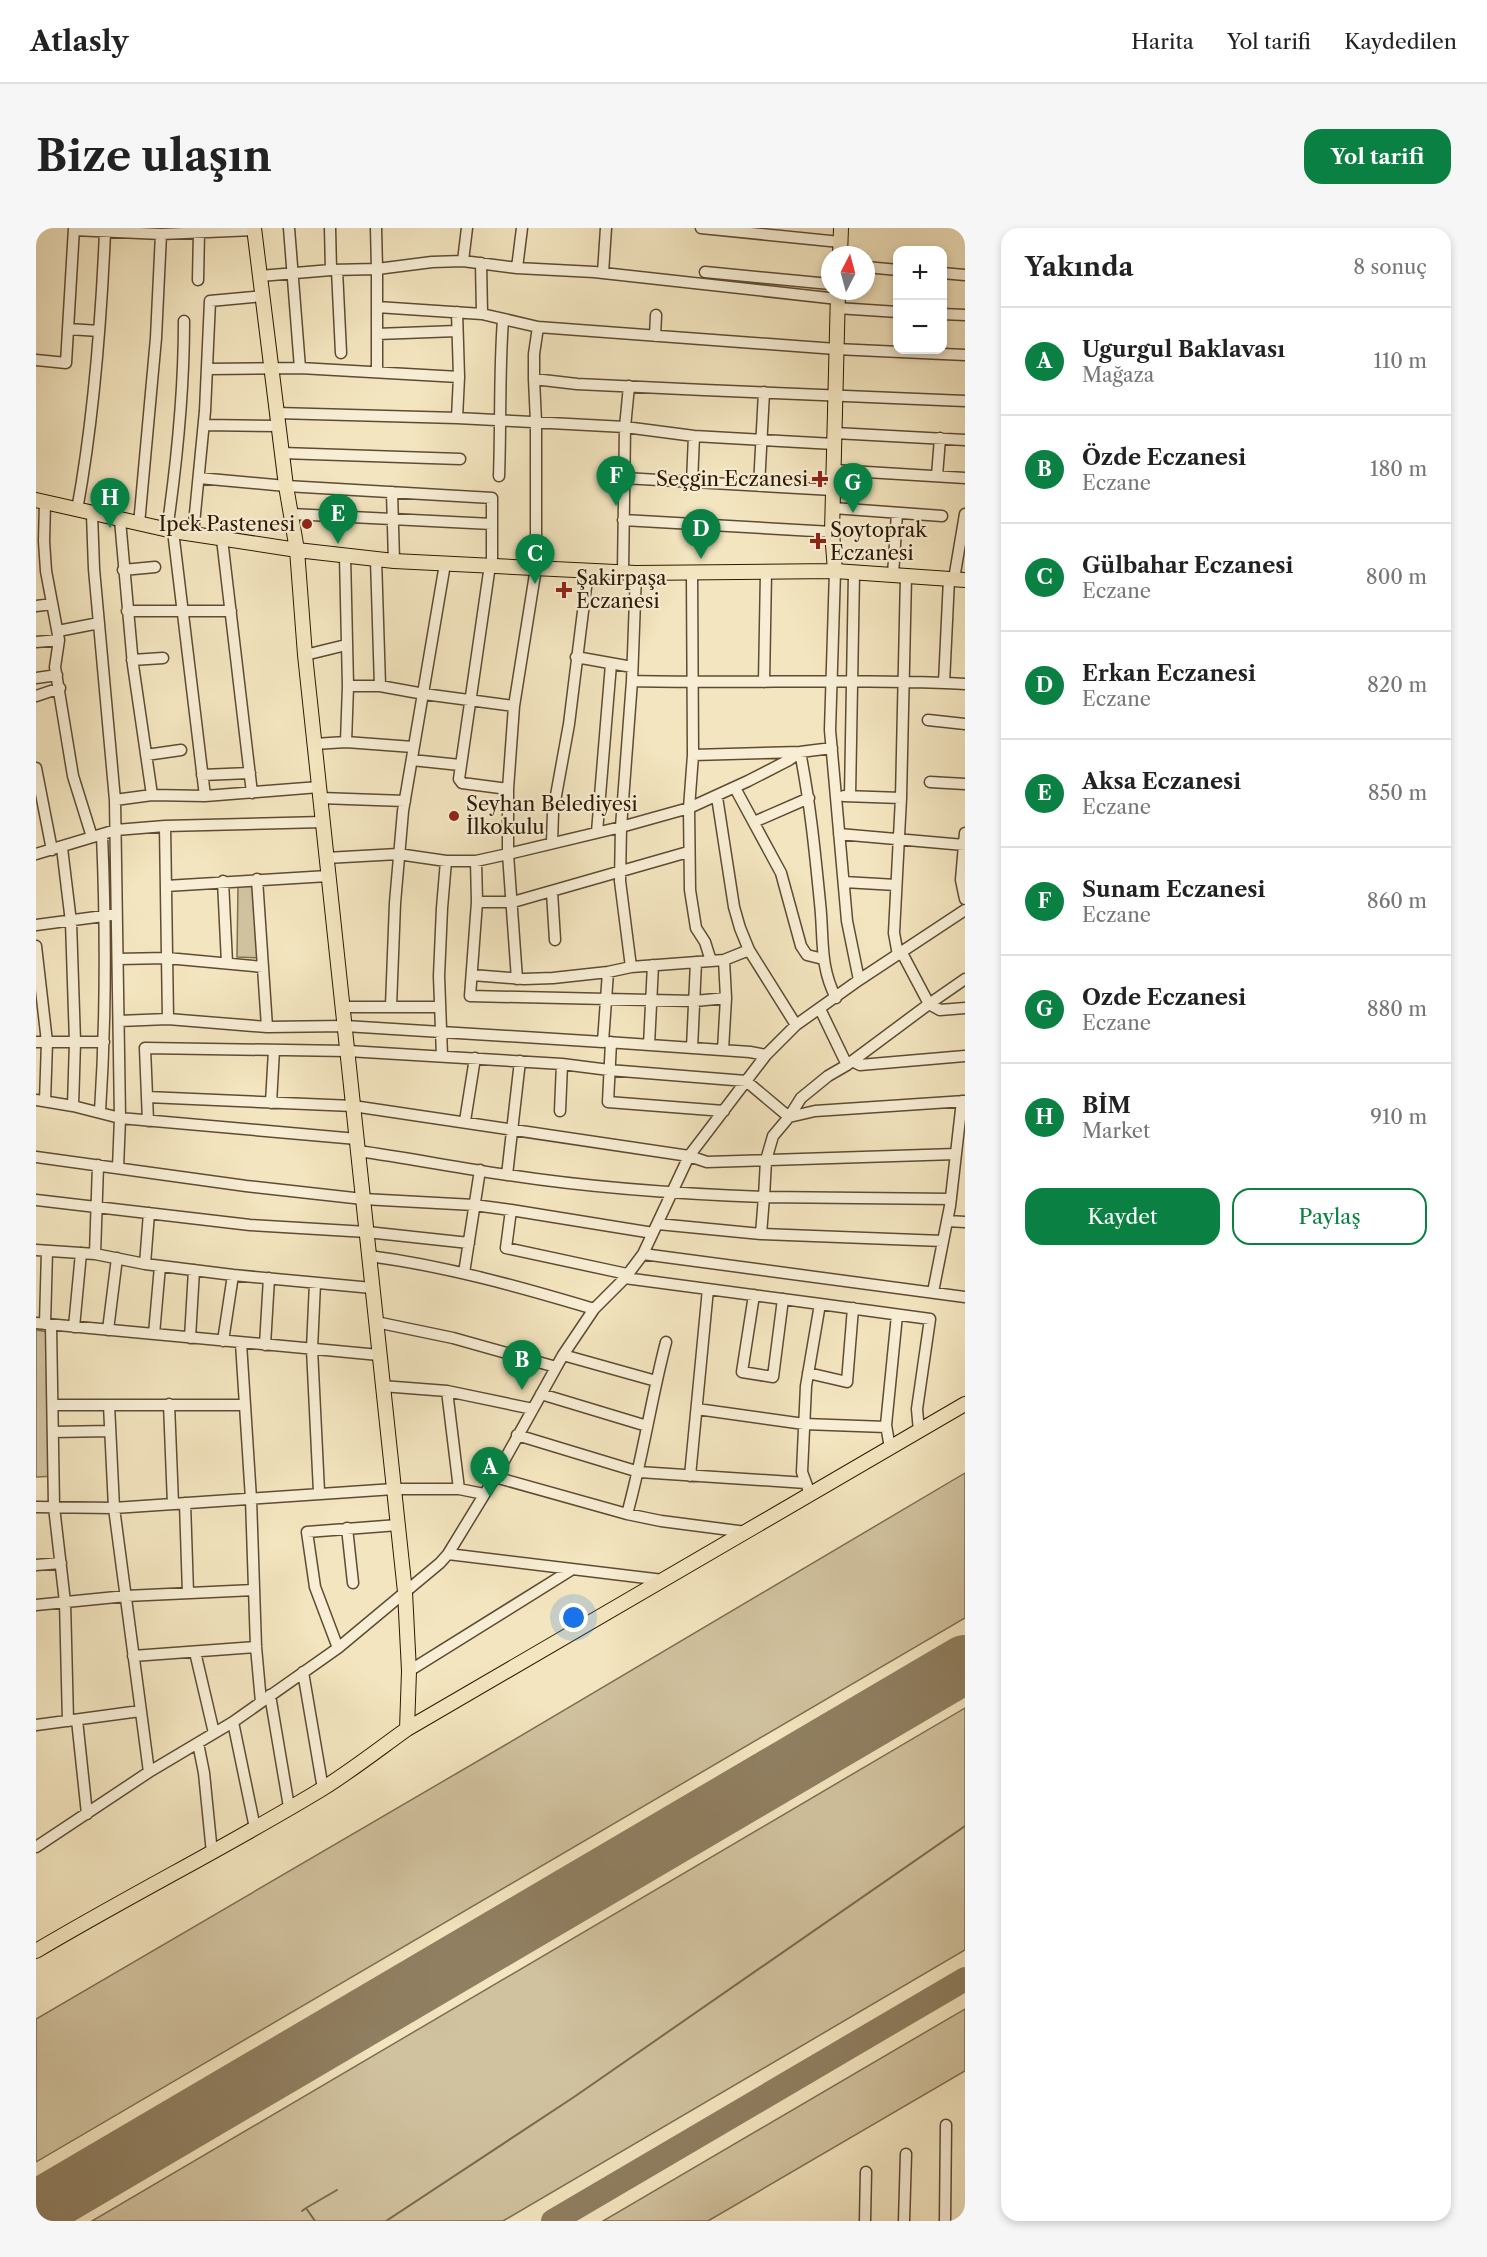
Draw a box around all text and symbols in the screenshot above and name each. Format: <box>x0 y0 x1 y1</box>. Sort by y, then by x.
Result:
text: Atlasly <box>30 24 129 58</box>
text: Harita <box>1131 29 1194 54</box>
text: Yol tarifi <box>1227 29 1311 54</box>
text: Kaydedilen <box>1344 29 1457 54</box>
button: Yol tarifi <box>1304 129 1451 184</box>
text: Bize ulaşın <box>36 130 272 182</box>
north arrow <box>821 246 875 300</box>
map controls <box>893 246 947 354</box>
button: + <box>893 246 947 300</box>
text: Yakında <box>1025 251 1134 283</box>
text: 8 sonuç <box>1353 255 1427 279</box>
button: − <box>893 300 947 354</box>
text: Ugurgul Baklavası <box>1082 336 1285 363</box>
text: A <box>1037 349 1052 373</box>
text: 110 m <box>1374 349 1427 373</box>
text: Mağaza <box>1082 363 1154 387</box>
text: Özde Eczanesi <box>1082 444 1246 471</box>
pin: F <box>596 456 636 506</box>
text: B <box>1037 457 1052 481</box>
text: 180 m <box>1370 457 1427 481</box>
pin: G <box>834 464 872 513</box>
place label: Seçgin Eczanesi <box>656 467 808 491</box>
text: Eczane <box>1082 471 1151 495</box>
marker: Seçgin Eczanesi <box>813 472 827 486</box>
pin: H <box>90 478 130 528</box>
pin: E <box>318 494 358 544</box>
pin: D <box>682 510 720 559</box>
place label: Ipek Pastenesi <box>159 512 295 536</box>
marker: Ipek Pastenesi <box>300 517 314 531</box>
place label: Soytoprak Eczanesi <box>830 518 928 565</box>
pin: C <box>516 534 554 584</box>
marker: Soytoprak Eczanesi <box>811 534 825 548</box>
text: Gülbahar Eczanesi <box>1082 552 1293 579</box>
text: C <box>1036 565 1053 589</box>
text: 800 m <box>1366 565 1427 589</box>
place label: Şakirpaşa Eczanesi <box>576 566 667 613</box>
text: Eczane <box>1082 579 1151 603</box>
marker: Şakirpaşa Eczanesi <box>557 583 571 597</box>
text: Erkan Eczanesi <box>1082 660 1256 687</box>
text: D <box>1036 673 1053 697</box>
text: 820 m <box>1367 673 1427 697</box>
text: Eczane <box>1082 687 1151 711</box>
text: Aksa Eczanesi <box>1082 768 1241 795</box>
text: E <box>1037 781 1052 805</box>
text: 850 m <box>1368 781 1427 805</box>
place label: Seyhan Belediyesi İlkokulu <box>466 792 638 839</box>
text: Eczane <box>1082 795 1151 819</box>
marker: Seyhan Belediyesi İlkokulu <box>447 809 461 823</box>
text: Sunam Eczanesi <box>1082 876 1265 903</box>
text: F <box>1038 889 1051 913</box>
text: 860 m <box>1367 889 1427 913</box>
text: Eczane <box>1082 903 1151 927</box>
text: Ozde Eczanesi <box>1082 984 1246 1011</box>
text: G <box>1036 997 1053 1021</box>
text: 880 m <box>1367 997 1427 1021</box>
text: Eczane <box>1082 1011 1151 1035</box>
text: BİM <box>1082 1092 1131 1119</box>
text: H <box>1035 1105 1054 1129</box>
text: 910 m <box>1370 1105 1427 1129</box>
text: Market <box>1082 1119 1150 1143</box>
button: Kaydet <box>1025 1188 1220 1245</box>
button: Paylaş <box>1232 1188 1427 1245</box>
pin: B <box>502 1340 542 1390</box>
pin: A <box>470 1448 510 1497</box>
your location <box>559 1603 588 1632</box>

